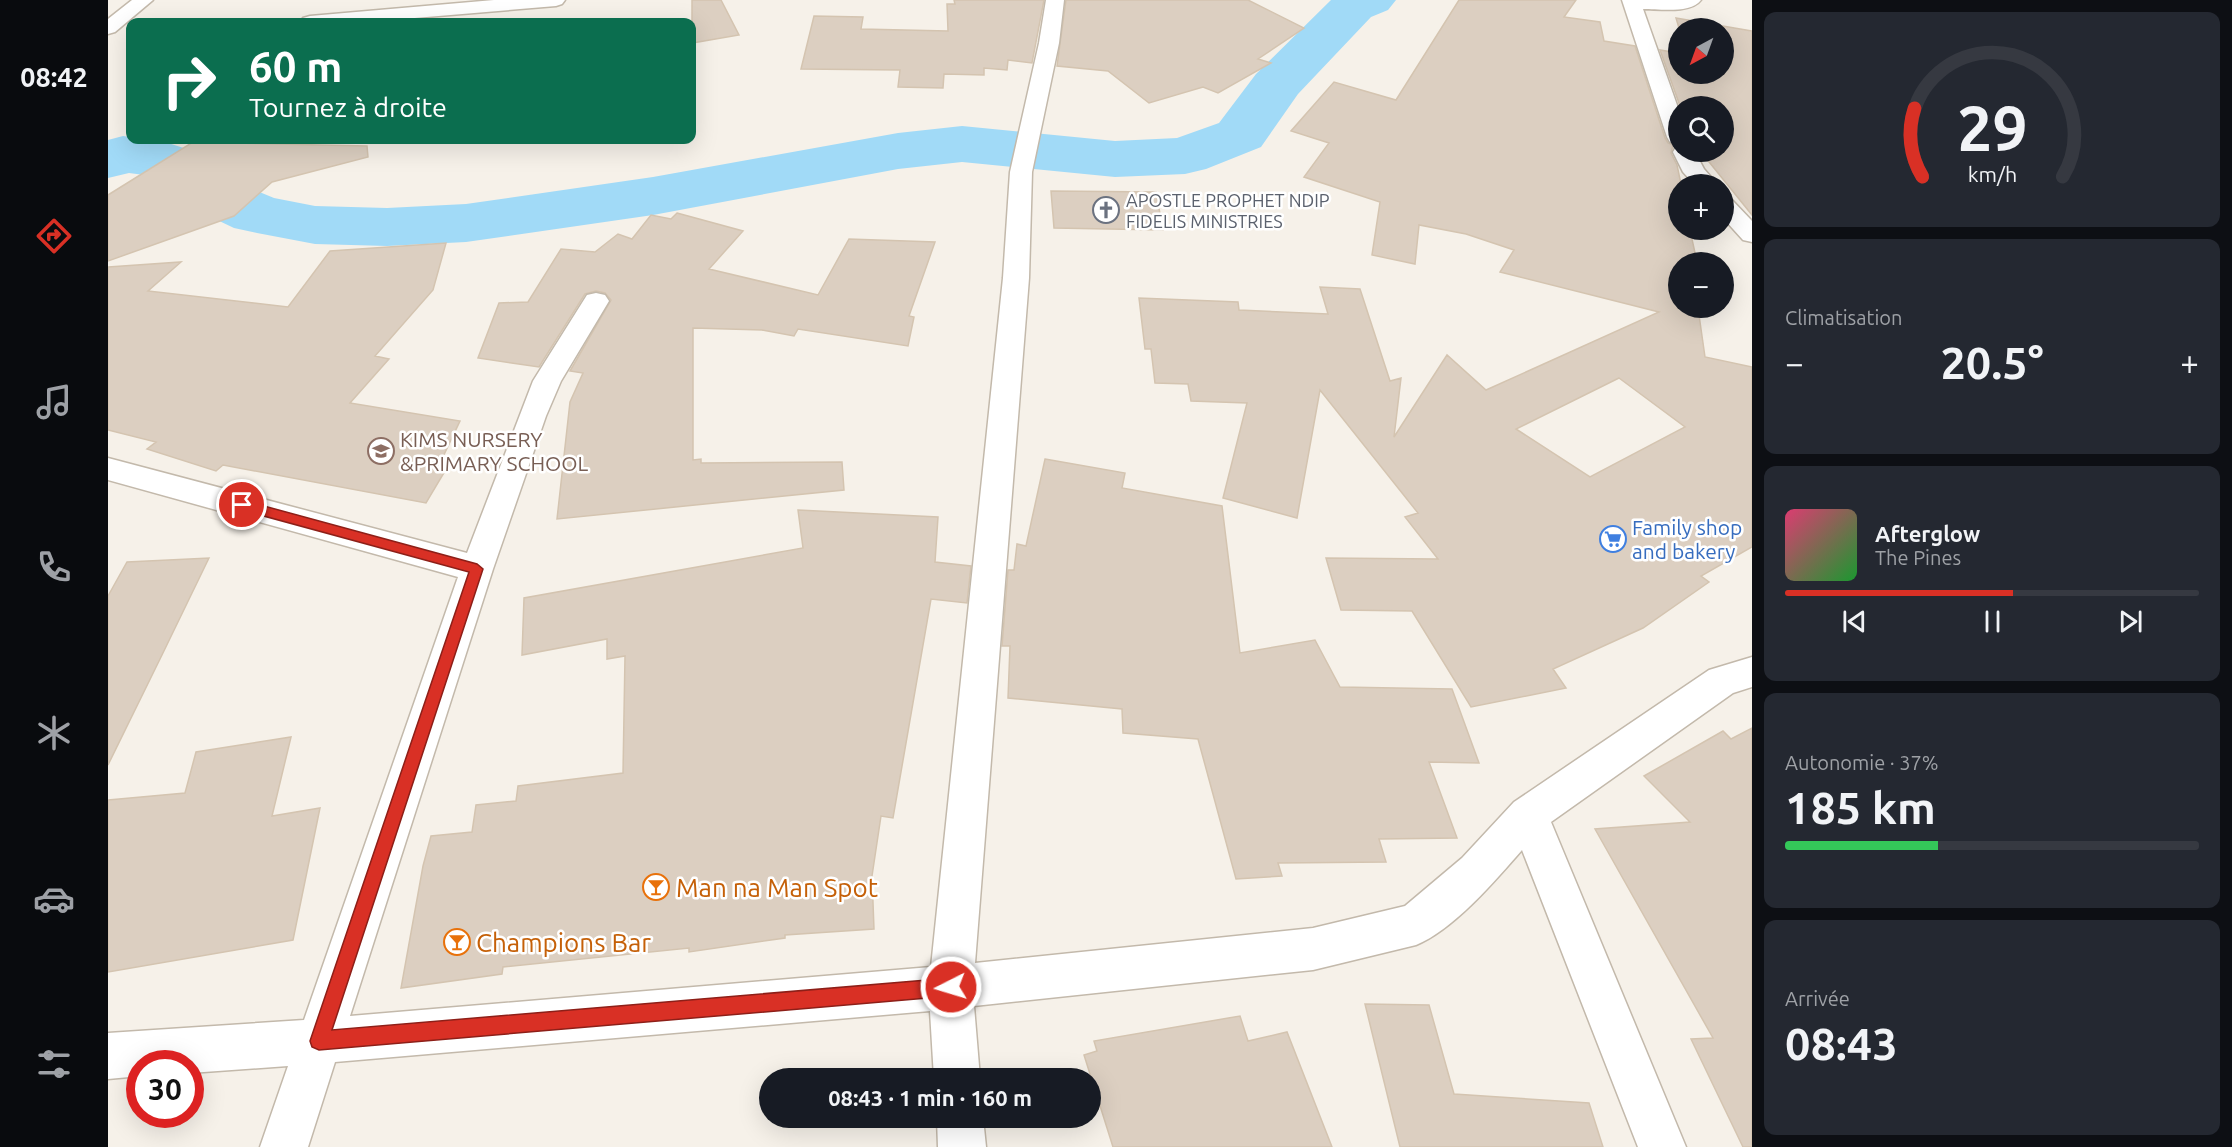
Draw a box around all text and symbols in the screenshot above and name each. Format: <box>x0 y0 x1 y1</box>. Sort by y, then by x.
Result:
north arrow <box>1668 18 1734 84</box>
map controls <box>1668 18 1734 318</box>
icon: right <box>150 42 228 120</box>
text: 60 m <box>249 43 343 90</box>
text: 08:42 <box>20 62 88 92</box>
text: Tournez à droite <box>249 92 447 122</box>
text: 29 <box>1957 93 2027 163</box>
button: search <box>1668 96 1734 162</box>
text: km/h <box>1967 162 2017 186</box>
button: + <box>1668 174 1734 240</box>
place label: APOSTLE PROPHET NDIP FIDELIS MINISTRIES <box>1126 190 1330 231</box>
church icon: APOSTLE PROPHET NDIP FIDELIS MINISTRIES <box>1091 195 1121 225</box>
icon: directions <box>33 215 75 257</box>
button: − <box>1668 252 1734 318</box>
text: Climatisation <box>1785 306 1902 329</box>
text: 20.5° <box>1940 337 2044 388</box>
text: − <box>1785 344 1804 381</box>
text: + <box>2180 344 2199 381</box>
icon: music <box>33 381 75 423</box>
place label: KIMS NURSERY &PRIMARY SCHOOL <box>400 427 589 475</box>
school or university icon: KIMS NURSERY &PRIMARY SCHOOL <box>366 436 396 466</box>
pin <box>216 479 267 530</box>
icon: arrive <box>225 488 258 521</box>
place label: Family shop and bakery <box>1632 515 1742 563</box>
text: Afterglow <box>1875 521 1980 546</box>
supermarket icon: Family shop and bakery <box>1598 524 1628 554</box>
icon: phone <box>33 546 75 588</box>
text: The Pines <box>1875 546 1961 569</box>
icon: previous <box>1838 605 1871 638</box>
icon: pause <box>1976 605 2009 638</box>
icon: next <box>2114 605 2147 638</box>
icon: climate <box>33 712 75 754</box>
text: Autonomie · 37% <box>1785 751 1939 774</box>
text: 185 km <box>1785 782 1936 833</box>
bar icon: Man na Man Spot <box>641 872 671 902</box>
place label: Man na Man Spot <box>676 873 878 902</box>
icon: car <box>33 878 75 920</box>
bar icon: Champions Bar <box>442 927 472 957</box>
place label: Champions Bar <box>476 928 651 957</box>
position arrow <box>919 955 983 1019</box>
text: Arrivée <box>1785 987 1850 1010</box>
text: 08:43 <box>1785 1018 1898 1069</box>
icon: filters <box>33 1043 75 1085</box>
speed limit sign: 30 <box>126 1050 204 1128</box>
text: 08:43 · 1 min · 160 m <box>828 1085 1032 1110</box>

